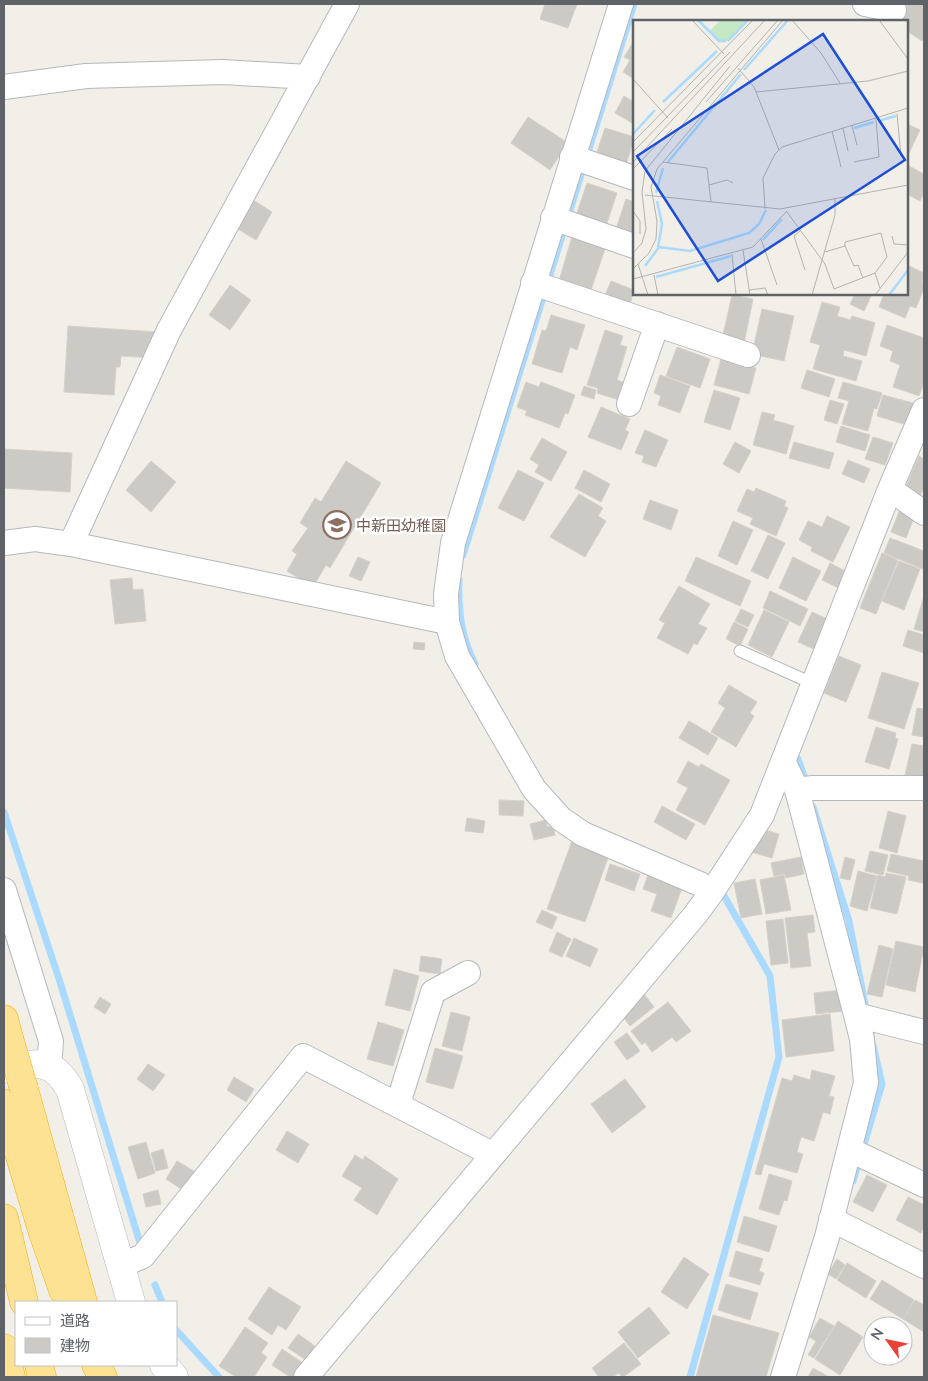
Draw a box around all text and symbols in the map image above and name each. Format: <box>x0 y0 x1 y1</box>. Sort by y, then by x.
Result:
inset map <box>633 20 908 295</box>
school or university icon: 中新田幼稚園 <box>322 510 352 540</box>
place label: 中新田幼稚園 <box>356 516 446 534</box>
legend <box>15 1301 178 1366</box>
text: 道路 <box>60 1311 90 1329</box>
north arrow <box>863 1316 913 1366</box>
text: N <box>867 1324 887 1343</box>
text: 建物 <box>60 1336 90 1354</box>

